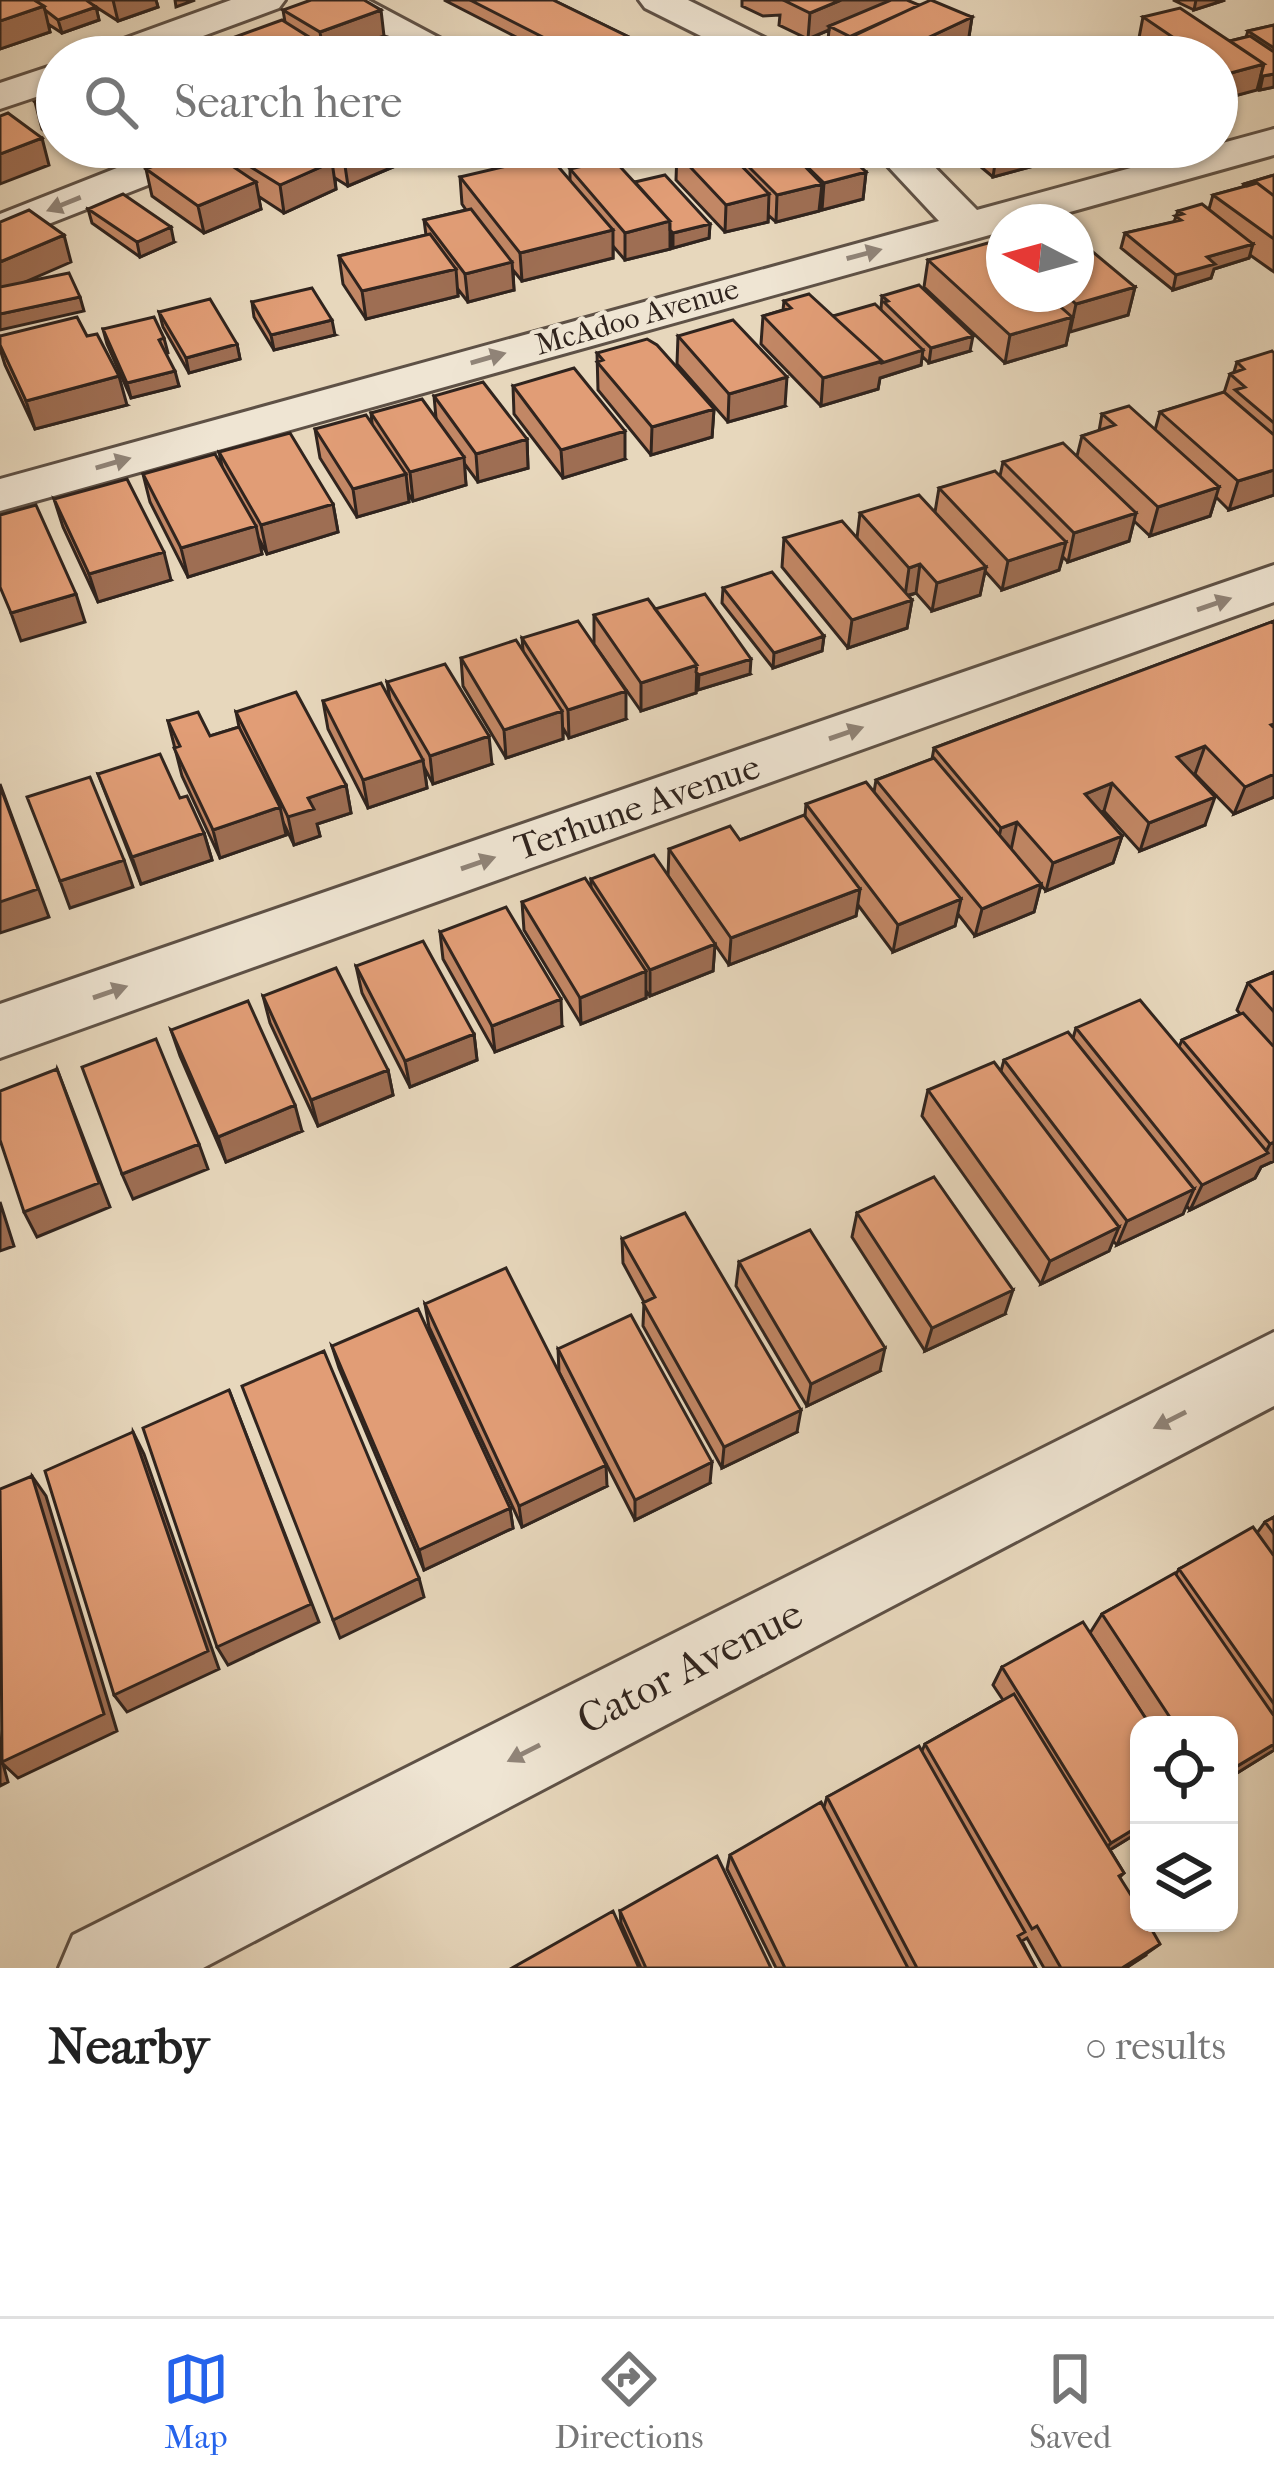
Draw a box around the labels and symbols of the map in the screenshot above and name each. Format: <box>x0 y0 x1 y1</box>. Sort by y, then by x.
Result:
one-way arrow <box>46 195 82 214</box>
north arrow <box>986 204 1094 312</box>
one-way arrow <box>846 244 883 263</box>
street label: McAdoo Avenue <box>531 271 743 363</box>
one-way arrow <box>470 348 507 367</box>
one-way arrow <box>94 453 131 472</box>
one-way arrow <box>1196 594 1232 612</box>
one-way arrow <box>829 723 865 741</box>
street label: Terhune Avenue <box>509 745 765 869</box>
one-way arrow <box>461 853 497 871</box>
one-way arrow <box>93 982 129 1000</box>
one-way arrow <box>1153 1410 1187 1430</box>
street label: Cator Avenue <box>569 1589 811 1745</box>
one-way arrow <box>507 1742 542 1762</box>

